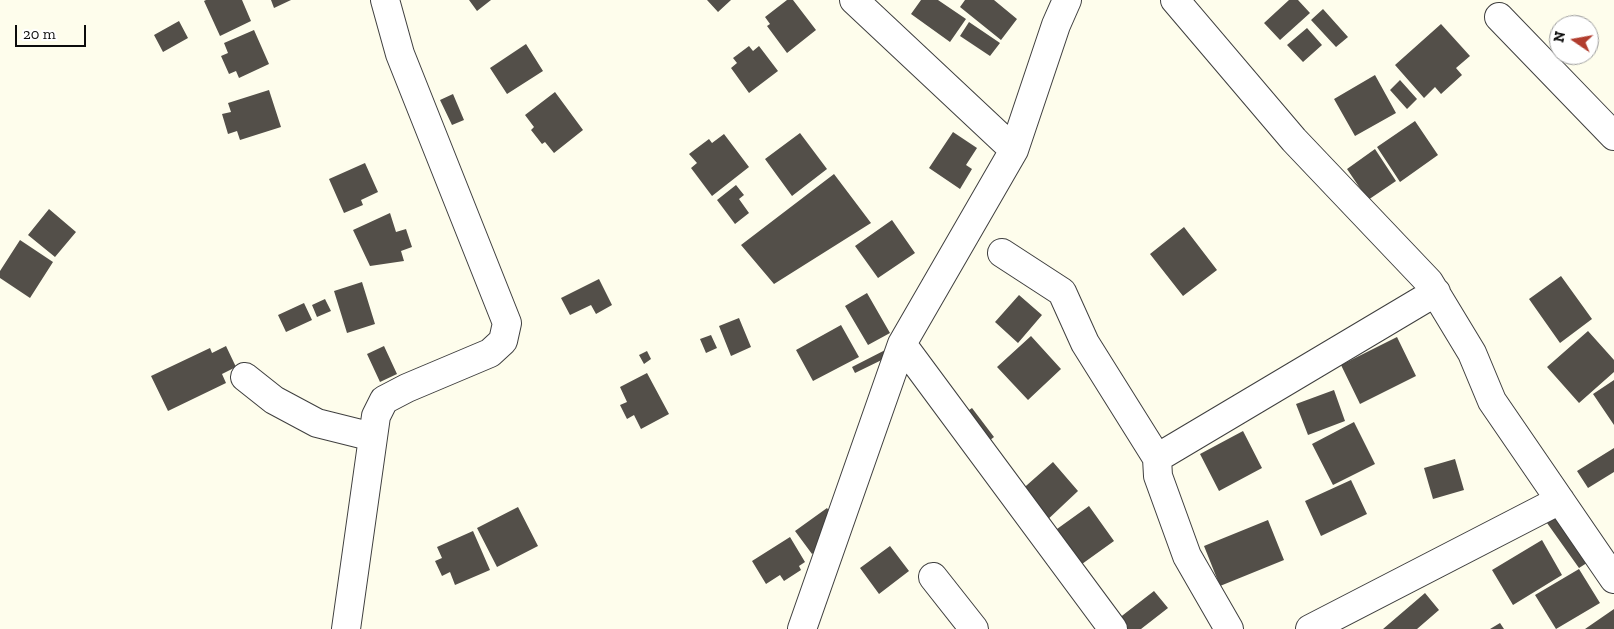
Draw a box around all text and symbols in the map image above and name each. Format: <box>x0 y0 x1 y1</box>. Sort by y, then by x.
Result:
scale bar <box>18 15 89 47</box>
north arrow <box>1549 15 1599 65</box>
text: 20 m <box>23 25 56 43</box>
text: N <box>1550 30 1569 44</box>

